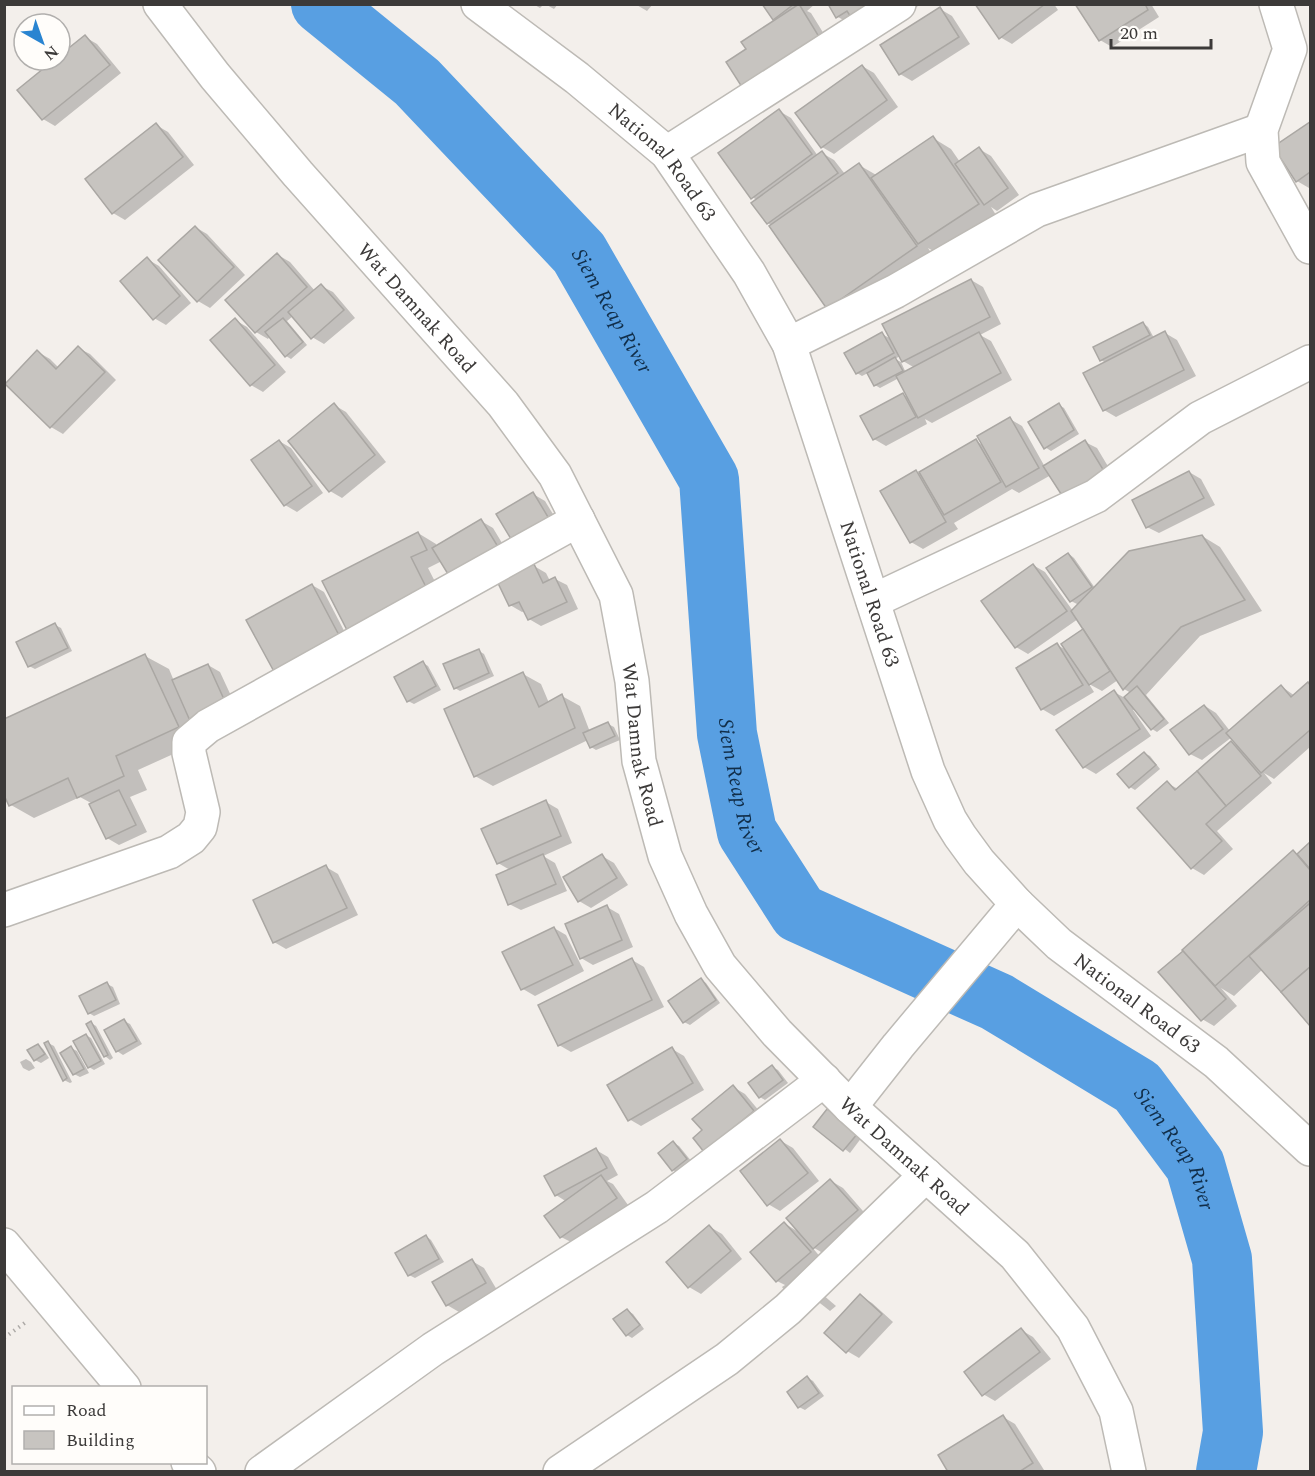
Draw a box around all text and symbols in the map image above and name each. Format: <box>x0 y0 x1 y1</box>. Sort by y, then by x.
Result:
north arrow <box>12 12 72 72</box>
scale bar <box>1111 12 1212 50</box>
text: 20 m <box>1120 20 1158 47</box>
text: N <box>38 39 64 66</box>
street label: National Road 63 <box>601 96 723 227</box>
street label: Wat Damnak Road <box>350 236 483 380</box>
water label: Siem Reap River <box>563 243 661 381</box>
street label: National Road 63 <box>831 517 907 671</box>
street label: Wat Damnak Road <box>613 660 670 830</box>
water label: Siem Reap River <box>709 717 773 862</box>
street label: National Road 63 <box>1067 946 1206 1061</box>
water label: Siem Reap River <box>1125 1081 1222 1215</box>
street label: Wat Damnak Road <box>832 1090 975 1223</box>
legend <box>12 1386 207 1464</box>
text: Road <box>66 1397 107 1424</box>
text: Building <box>66 1427 135 1454</box>

